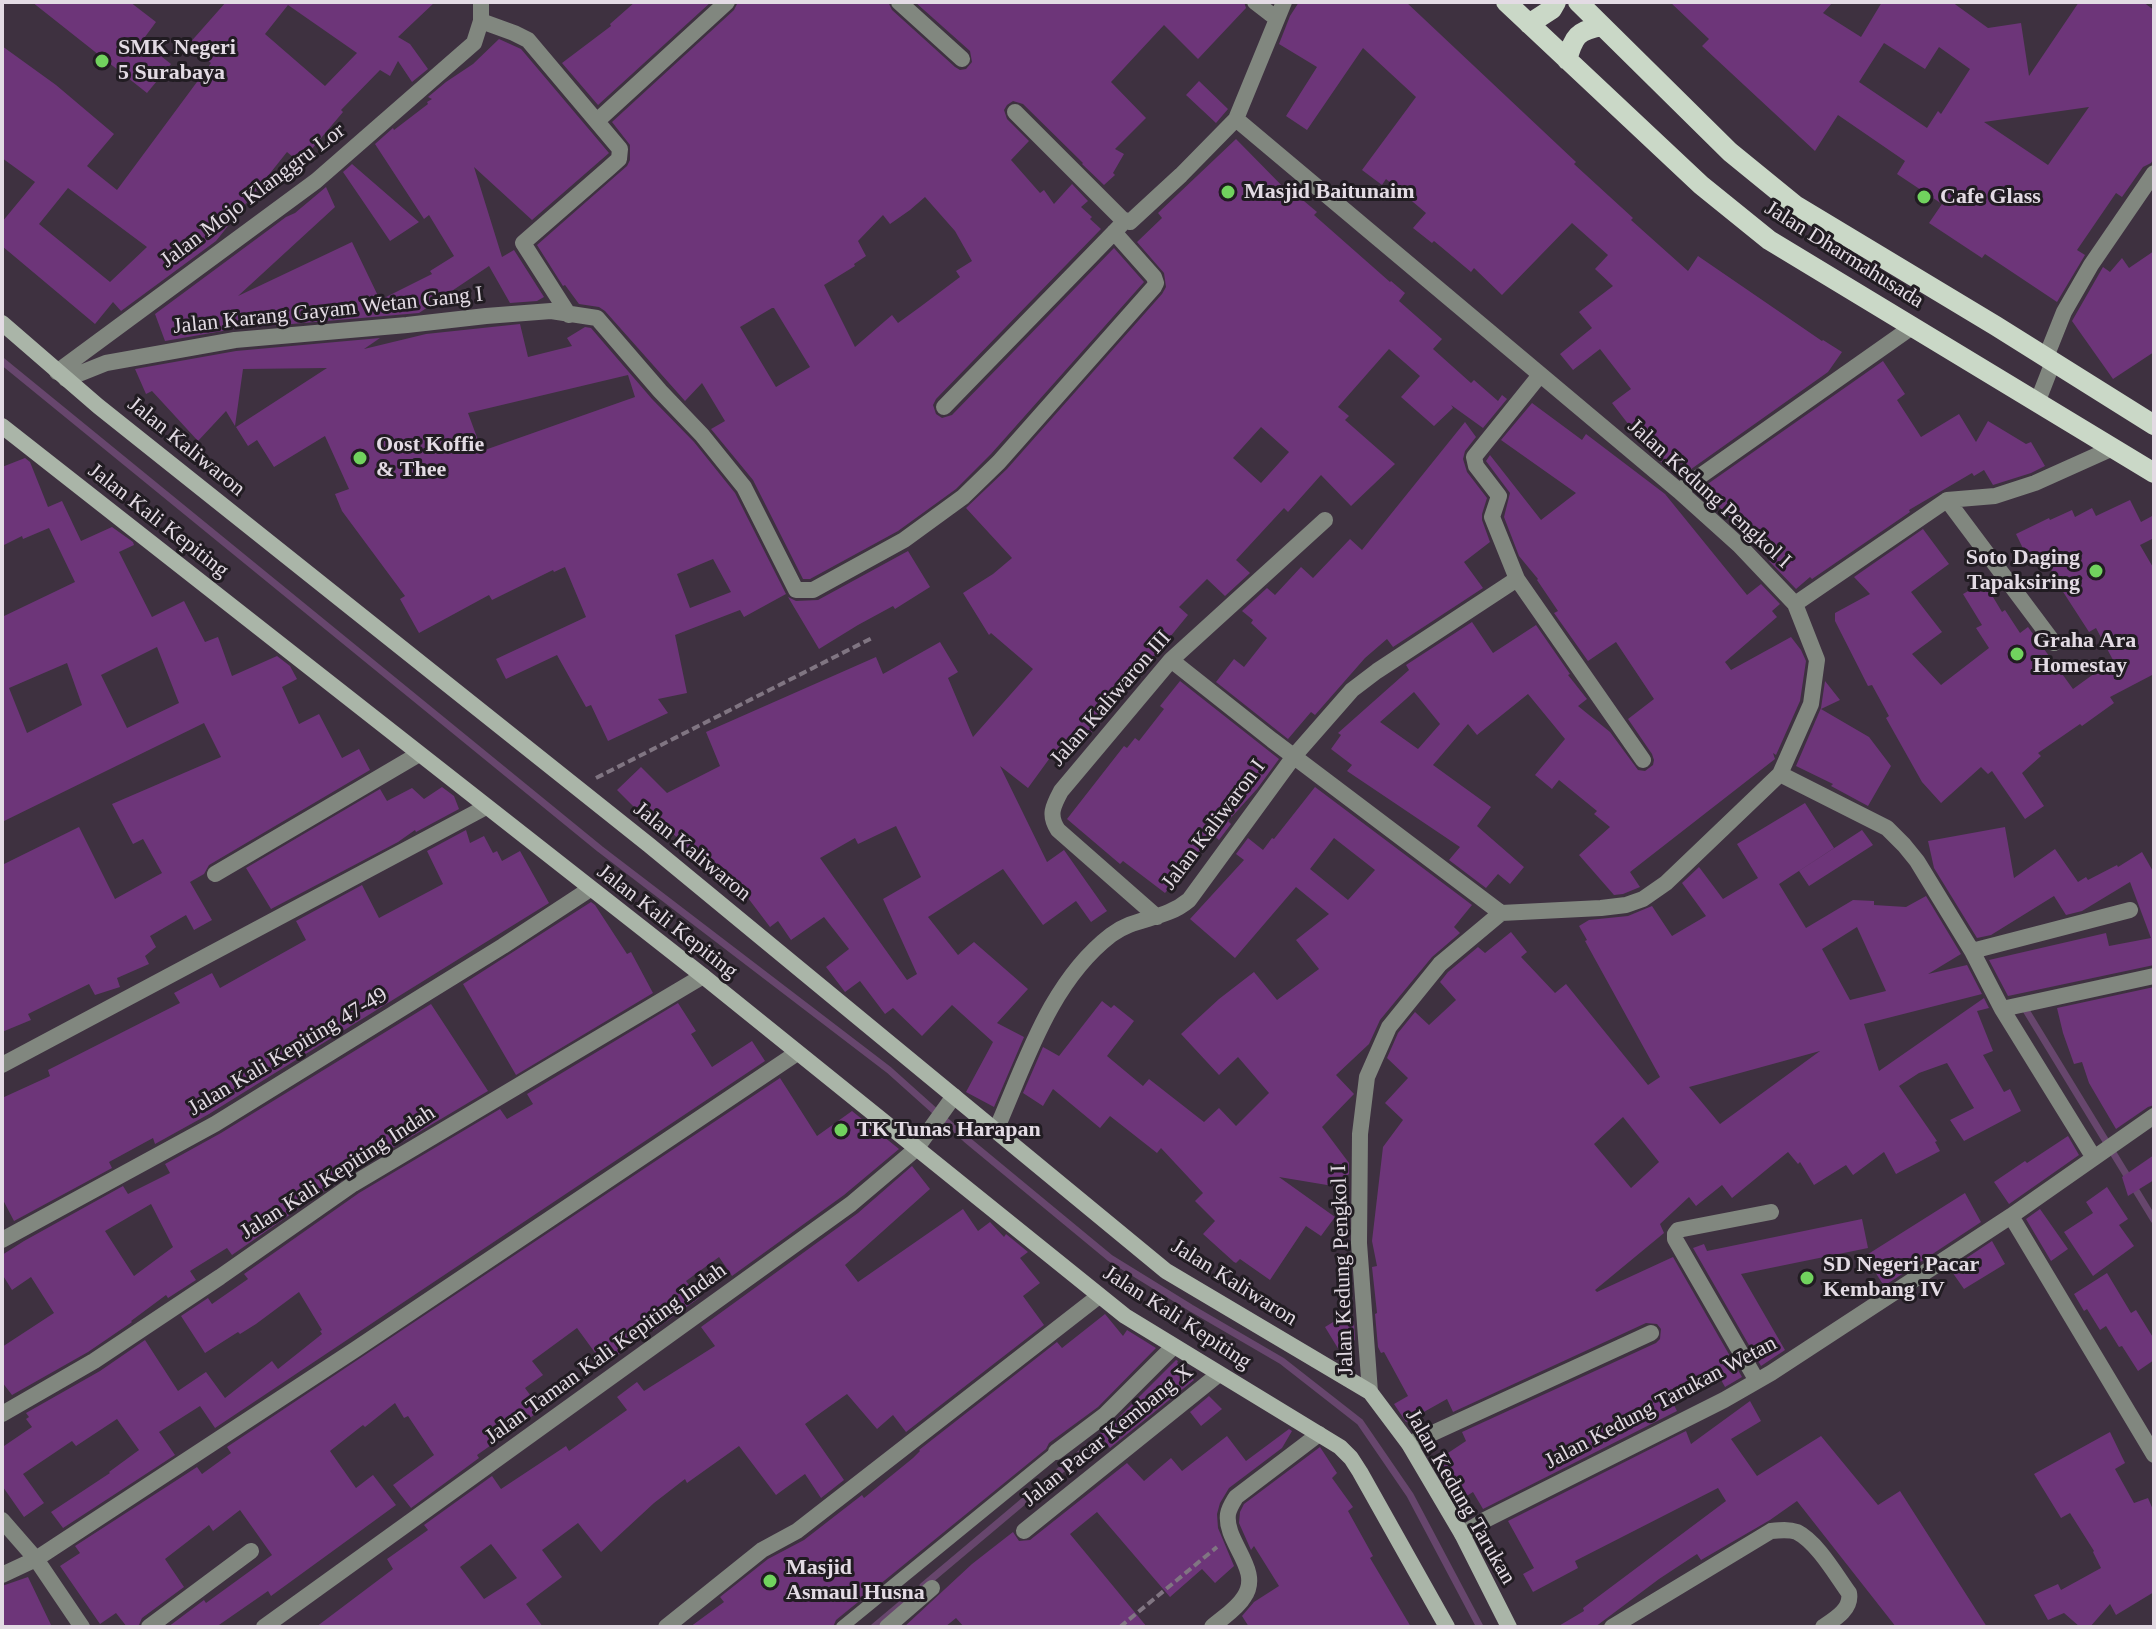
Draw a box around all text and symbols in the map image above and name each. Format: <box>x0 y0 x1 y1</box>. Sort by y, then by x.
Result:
place label: SMK Negeri 5 Surabaya <box>118 35 236 86</box>
marker: SMK Negeri 5 Surabaya <box>93 52 111 70</box>
street label: Jalan Mojo Klanggru Lor <box>156 118 350 274</box>
place label: Masjid Baitunaim <box>1244 179 1415 205</box>
marker: Masjid Baitunaim <box>1219 183 1237 201</box>
place label: Cafe Glass <box>1940 184 2041 210</box>
marker: Cafe Glass <box>1915 188 1933 206</box>
street label: Jalan Dharmahusada <box>1760 195 1928 315</box>
street label: Jalan Karang Gayam Wetan Gang I <box>172 282 484 340</box>
street label: Jalan Kaliwaron <box>122 392 250 502</box>
street label: Jalan Kedung Pengkol I <box>1622 414 1796 574</box>
place label: Oost Koffie & Thee <box>376 432 484 484</box>
marker: Oost Koffie & Thee <box>351 449 369 467</box>
street label: Jalan Kali Kepiting <box>82 458 234 584</box>
place label: Soto Daging Tapaksiring <box>1966 545 2080 596</box>
marker: Soto Daging Tapaksiring <box>2087 562 2105 580</box>
street label: Jalan Kaliwaron III <box>1045 626 1177 772</box>
place label: Graha Ara Homestay <box>2033 628 2136 680</box>
marker: Graha Ara Homestay <box>2008 645 2026 663</box>
street label: Jalan Kaliwaron I <box>1156 755 1272 895</box>
street label: Jalan Kaliwaron <box>628 797 756 907</box>
street label: Jalan Kali Kepiting <box>591 859 743 985</box>
street label: Jalan Kali Kepiting 47-49 <box>184 982 392 1122</box>
street label: Jalan Kali Kepiting Indah <box>236 1100 440 1246</box>
place label: TK Tunas Harapan <box>857 1117 1041 1143</box>
marker: TK Tunas Harapan <box>832 1121 850 1139</box>
street label: Jalan Kedung Pengkol I <box>1326 1164 1360 1376</box>
street label: Jalan Kaliwaron <box>1166 1234 1302 1332</box>
place label: SD Negeri Pacar Kembang IV <box>1823 1252 1979 1304</box>
street label: Jalan Taman Kali Kepiting Indah <box>480 1258 732 1450</box>
street label: Jalan Kali Kepiting <box>1098 1260 1256 1376</box>
marker: SD Negeri Pacar Kembang IV <box>1798 1269 1816 1287</box>
street label: Jalan Kedung Tarukan Wetan <box>1541 1331 1781 1475</box>
street label: Jalan Pacar Kembang X <box>1017 1359 1199 1513</box>
street label: Jalan Kedung Tarukan <box>1399 1405 1521 1589</box>
place label: Masjid Asmaul Husna <box>786 1555 925 1606</box>
marker: Masjid Asmaul Husna <box>761 1572 779 1590</box>

